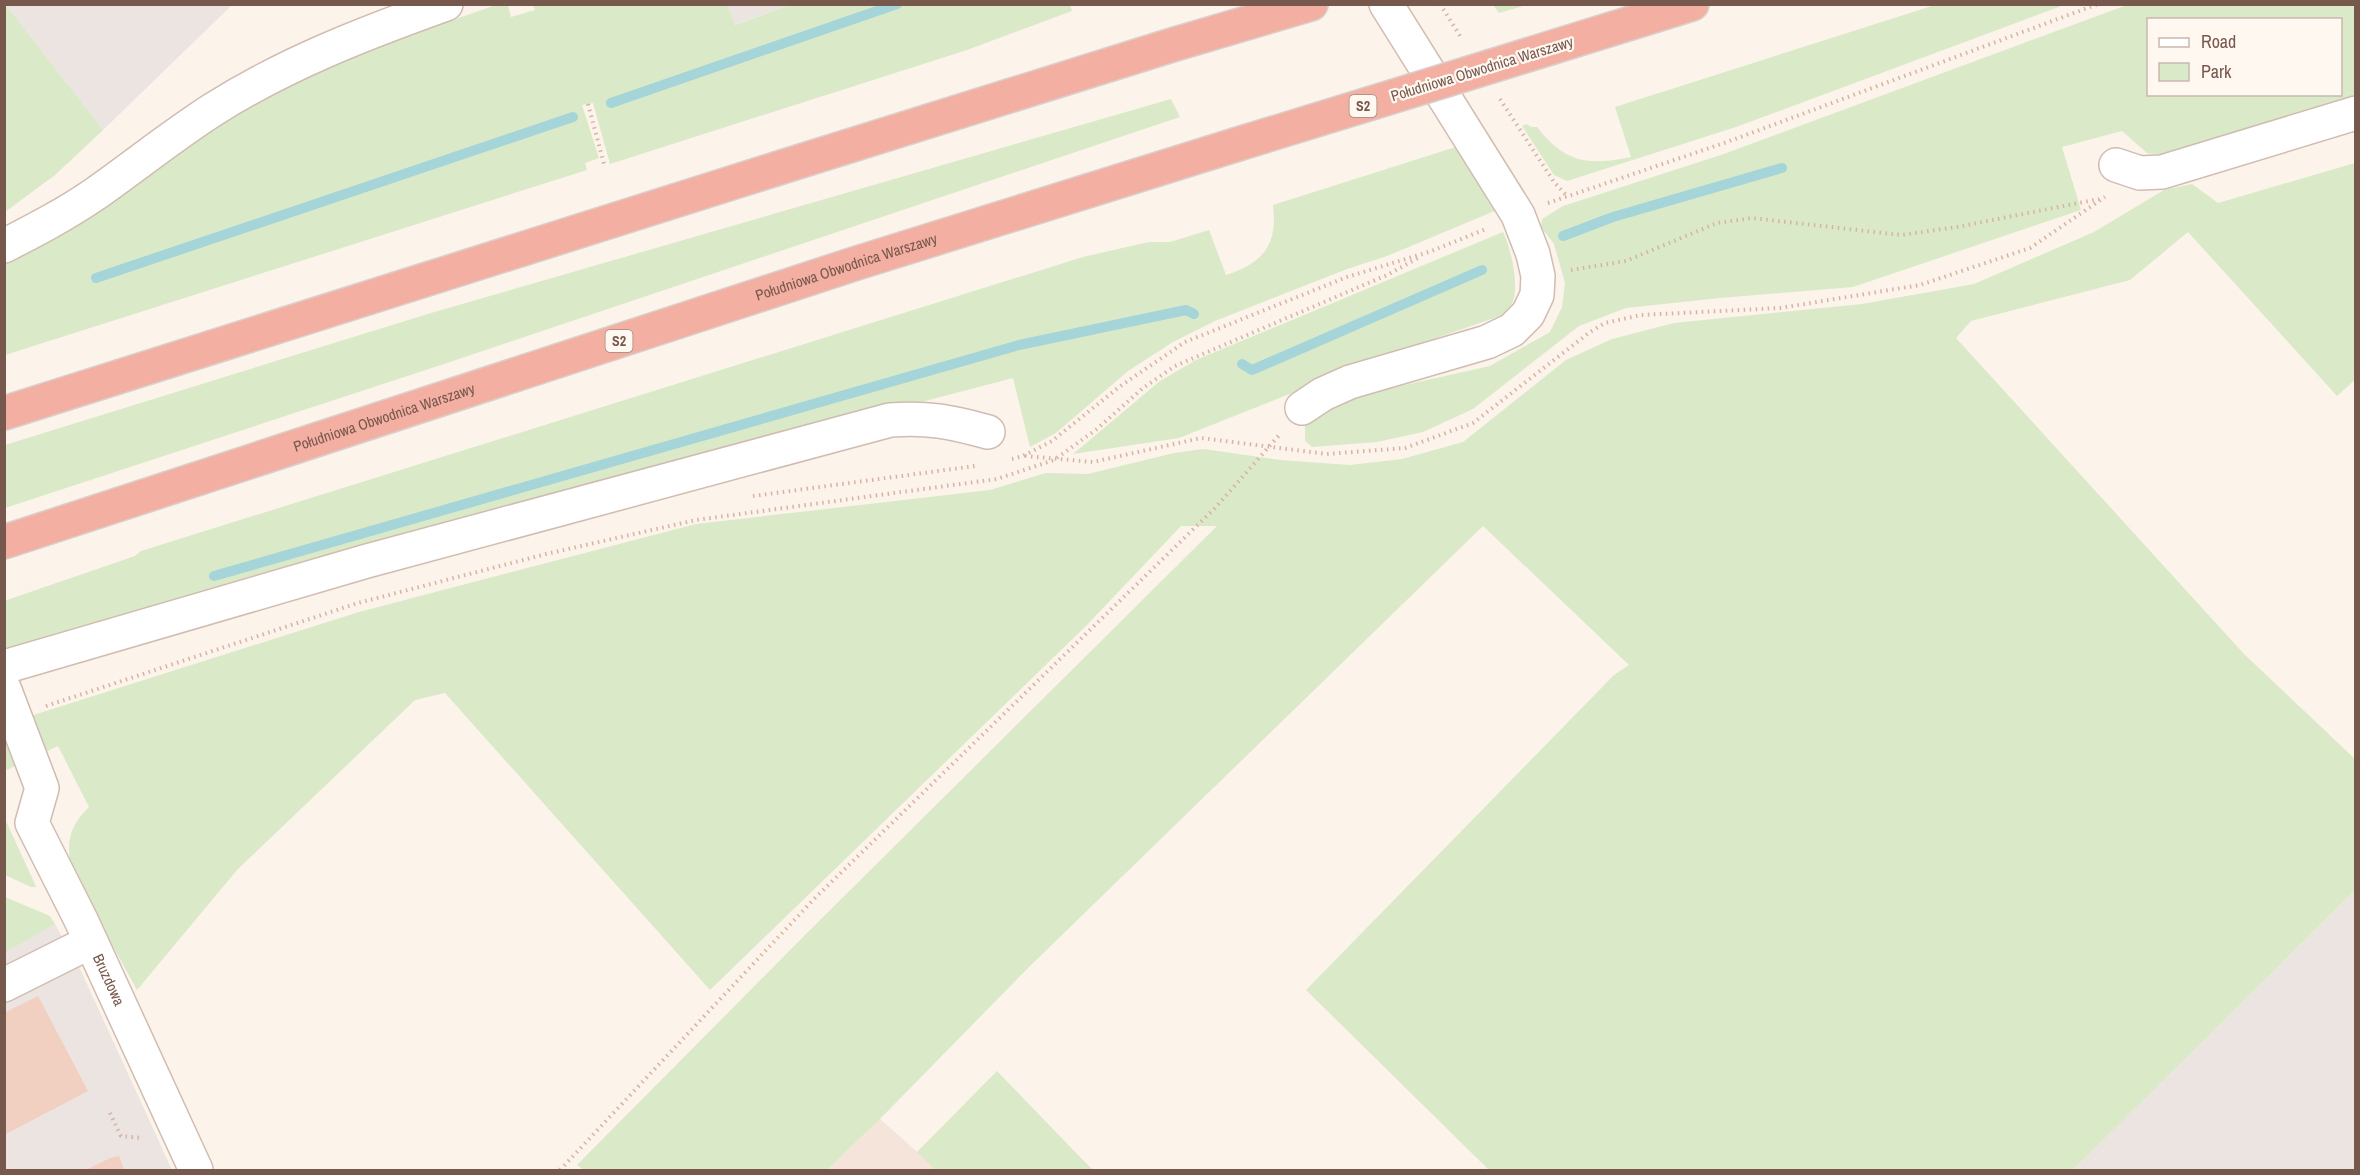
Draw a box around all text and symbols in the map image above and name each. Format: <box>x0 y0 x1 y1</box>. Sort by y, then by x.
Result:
legend <box>2147 18 2342 96</box>
text: Road <box>2201 29 2236 54</box>
street label: Południowa Obwodnica Warszawy <box>1388 31 1576 106</box>
text: Park <box>2201 59 2232 84</box>
road number: S2 <box>1350 95 1376 117</box>
street label: Południowa Obwodnica Warszawy <box>752 227 940 306</box>
road number: S2 <box>606 330 632 352</box>
street label: Południowa Obwodnica Warszawy <box>291 377 478 457</box>
street label: Bruzdowa <box>88 950 130 1009</box>

